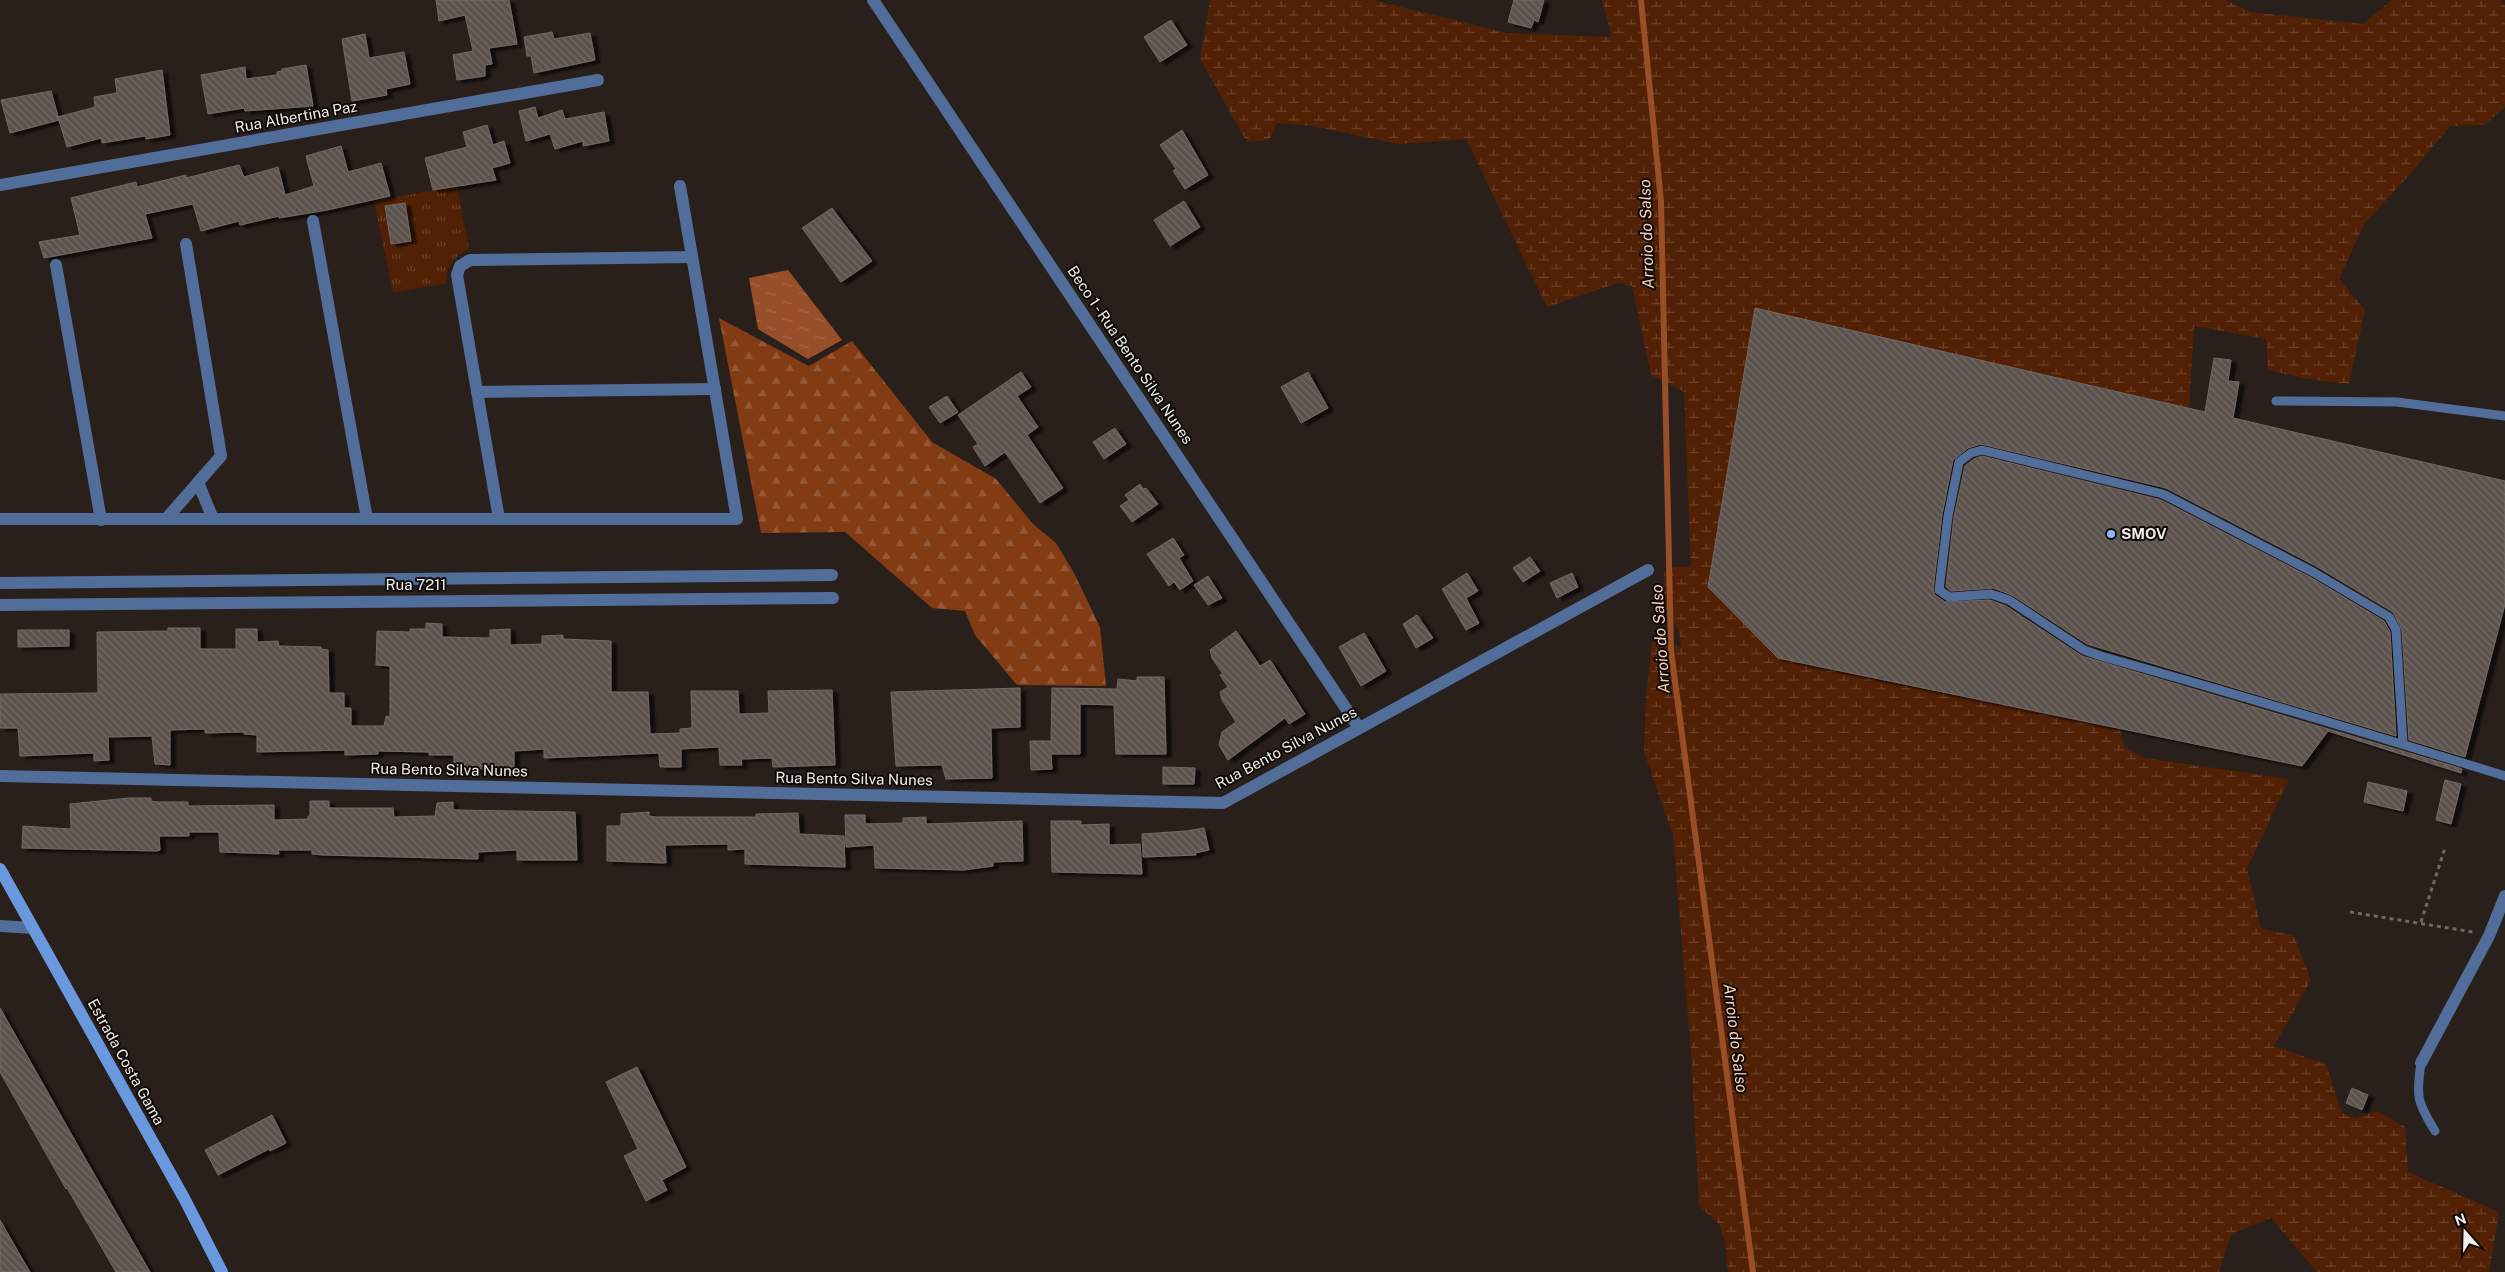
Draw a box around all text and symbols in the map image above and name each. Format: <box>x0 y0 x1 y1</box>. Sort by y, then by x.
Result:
street label: Rua Albertina Paz <box>233 97 358 136</box>
water label: Arroio do Salso <box>1635 179 1658 289</box>
street label: Beco 1 - Rua Bento Silva Nunes <box>1064 262 1197 447</box>
place label: SMOV <box>2121 525 2167 542</box>
marker: SMOV <box>2105 528 2117 540</box>
street label: Rua 7211 <box>386 576 446 593</box>
water label: Arroio do Salso <box>1647 583 1674 694</box>
street label: Rua Bento Silva Nunes <box>1212 703 1359 792</box>
street label: Rua Bento Silva Nunes <box>370 760 528 779</box>
street label: Rua Bento Silva Nunes <box>775 769 933 788</box>
water label: Arroio do Salso <box>1719 983 1752 1094</box>
street label: Estrada Costa Gama <box>85 996 168 1128</box>
north arrow <box>2440 1207 2490 1257</box>
text: N <box>2453 1210 2468 1229</box>

